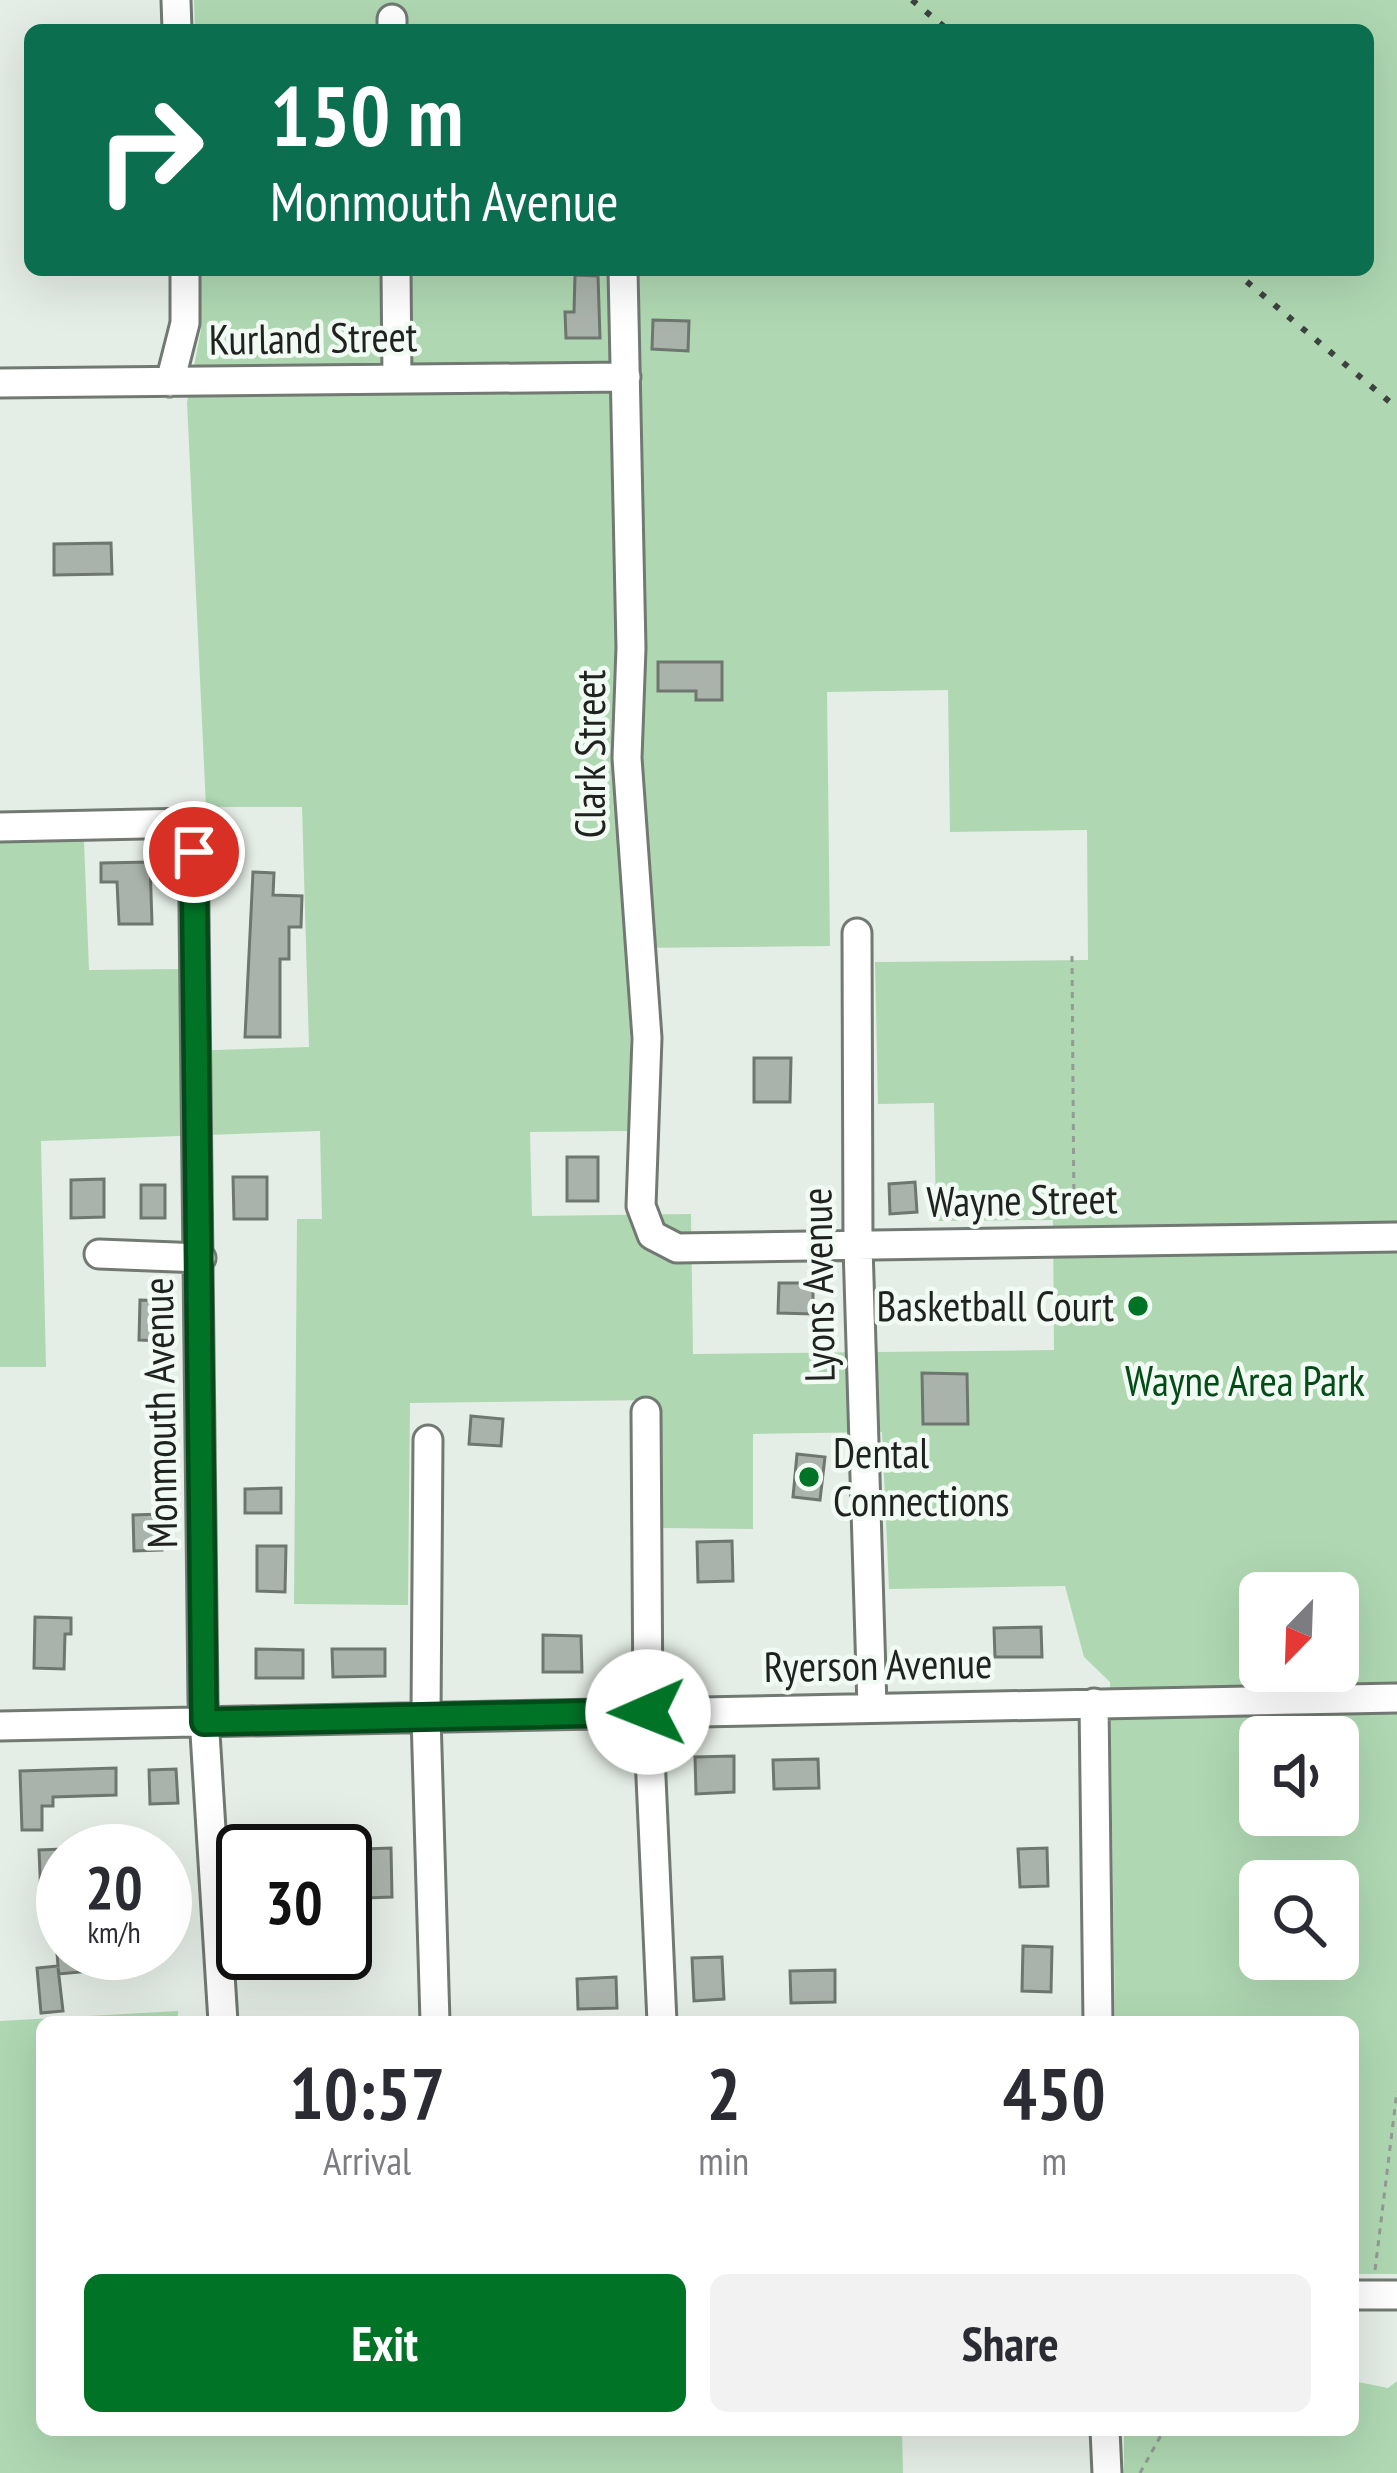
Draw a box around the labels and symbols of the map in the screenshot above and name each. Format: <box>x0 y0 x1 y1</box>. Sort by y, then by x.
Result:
street label: Kurland Street <box>208 308 418 367</box>
street label: Clark Street <box>562 669 617 838</box>
pin <box>143 801 245 903</box>
street label: Wayne Street <box>926 1170 1118 1229</box>
street label: Lyons Avenue <box>788 1187 847 1383</box>
street label: Monmouth Avenue <box>130 1277 189 1549</box>
place label: Basketball Court <box>876 1278 1114 1333</box>
marker: Basketball Court <box>1125 1293 1151 1319</box>
park label: Wayne Area Park <box>1125 1353 1365 1408</box>
place label: Dental Connections <box>833 1425 1009 1528</box>
marker: Dental Connections <box>796 1464 822 1490</box>
north arrow <box>1239 1572 1359 1692</box>
street label: Ryerson Avenue <box>763 1635 993 1694</box>
position arrow <box>585 1649 711 1775</box>
speed limit sign: 30 <box>216 1824 372 1980</box>

